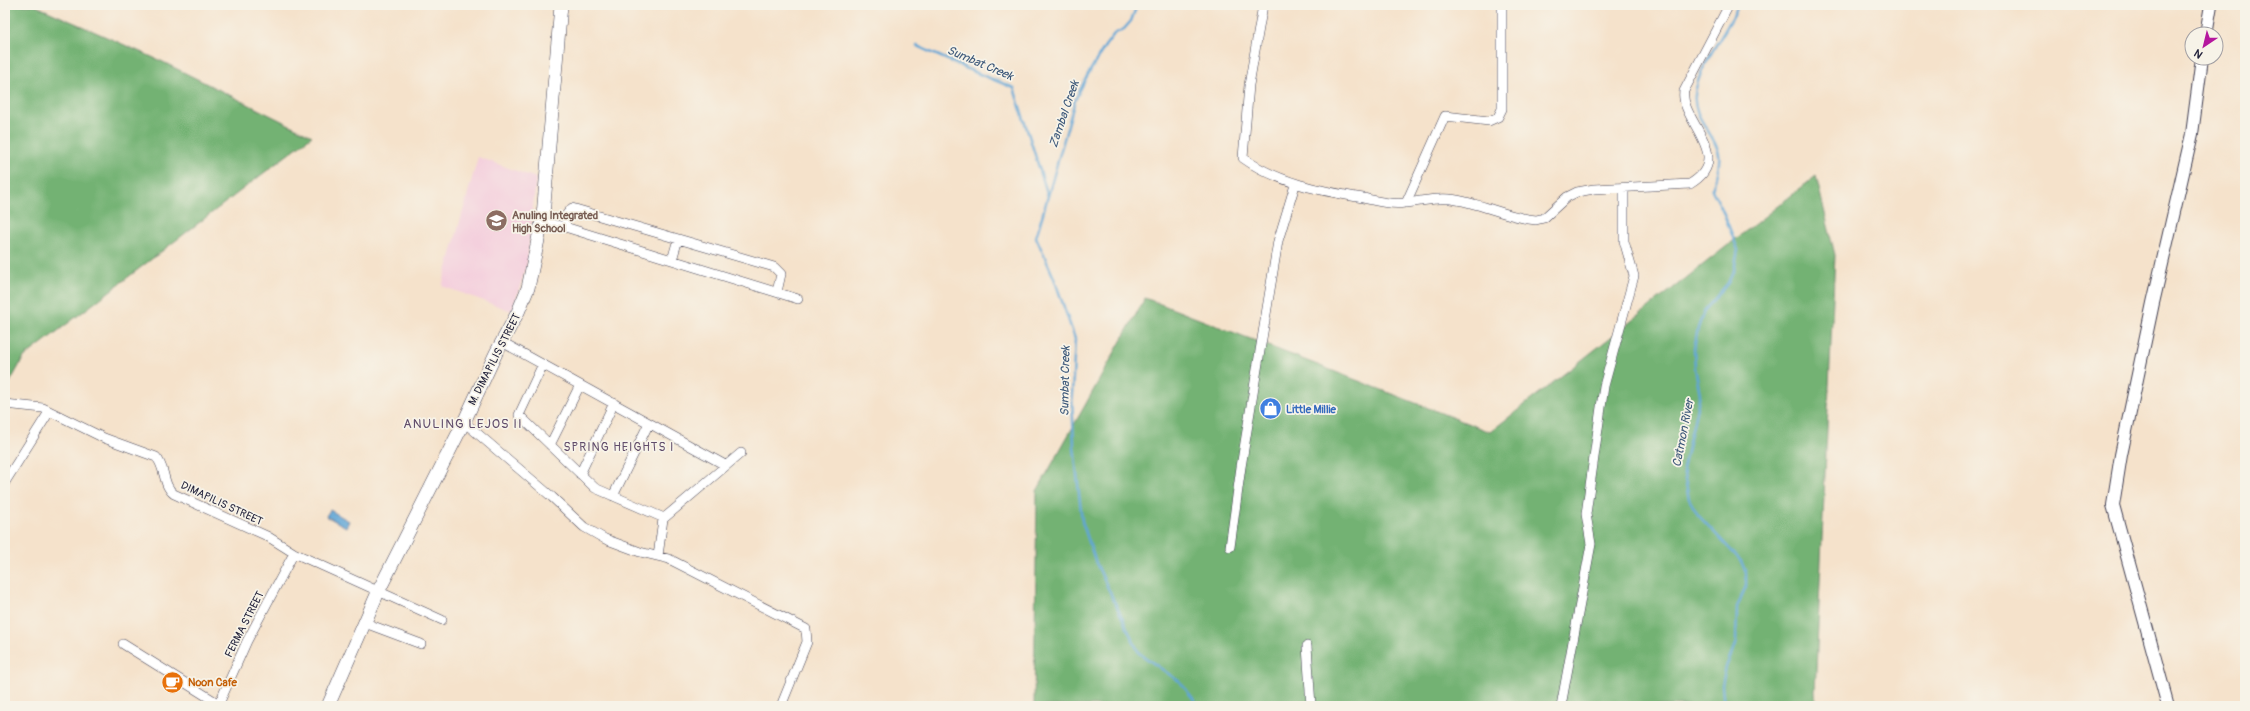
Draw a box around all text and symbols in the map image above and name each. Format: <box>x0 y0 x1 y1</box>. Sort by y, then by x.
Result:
north arrow <box>2184 26 2224 66</box>
water label: Sumbat Creek <box>945 43 1016 84</box>
text: N <box>2191 46 2205 61</box>
water label: Zambal Creek <box>1046 78 1083 150</box>
school or university icon: Anuling Integrated High School <box>483 208 509 234</box>
place label: Anuling Integrated High School <box>512 209 598 235</box>
street label: M. DIMAPILIS STREET <box>466 311 523 407</box>
water label: Sumbat Creek <box>1057 345 1074 416</box>
shop icon: Little Millie <box>1257 396 1283 422</box>
water label: Catmon River <box>1670 396 1698 468</box>
place label: Little Millie <box>1286 403 1337 416</box>
district label: ANULING LEJOS II <box>403 416 523 432</box>
district label: SPRING HEIGHTS I <box>564 440 674 455</box>
street label: DIMAPILIS STREET <box>179 479 265 528</box>
street label: FERMA STREET <box>222 589 267 660</box>
cafe icon: Noon Cafe <box>159 669 185 695</box>
place label: Noon Cafe <box>188 676 237 689</box>

